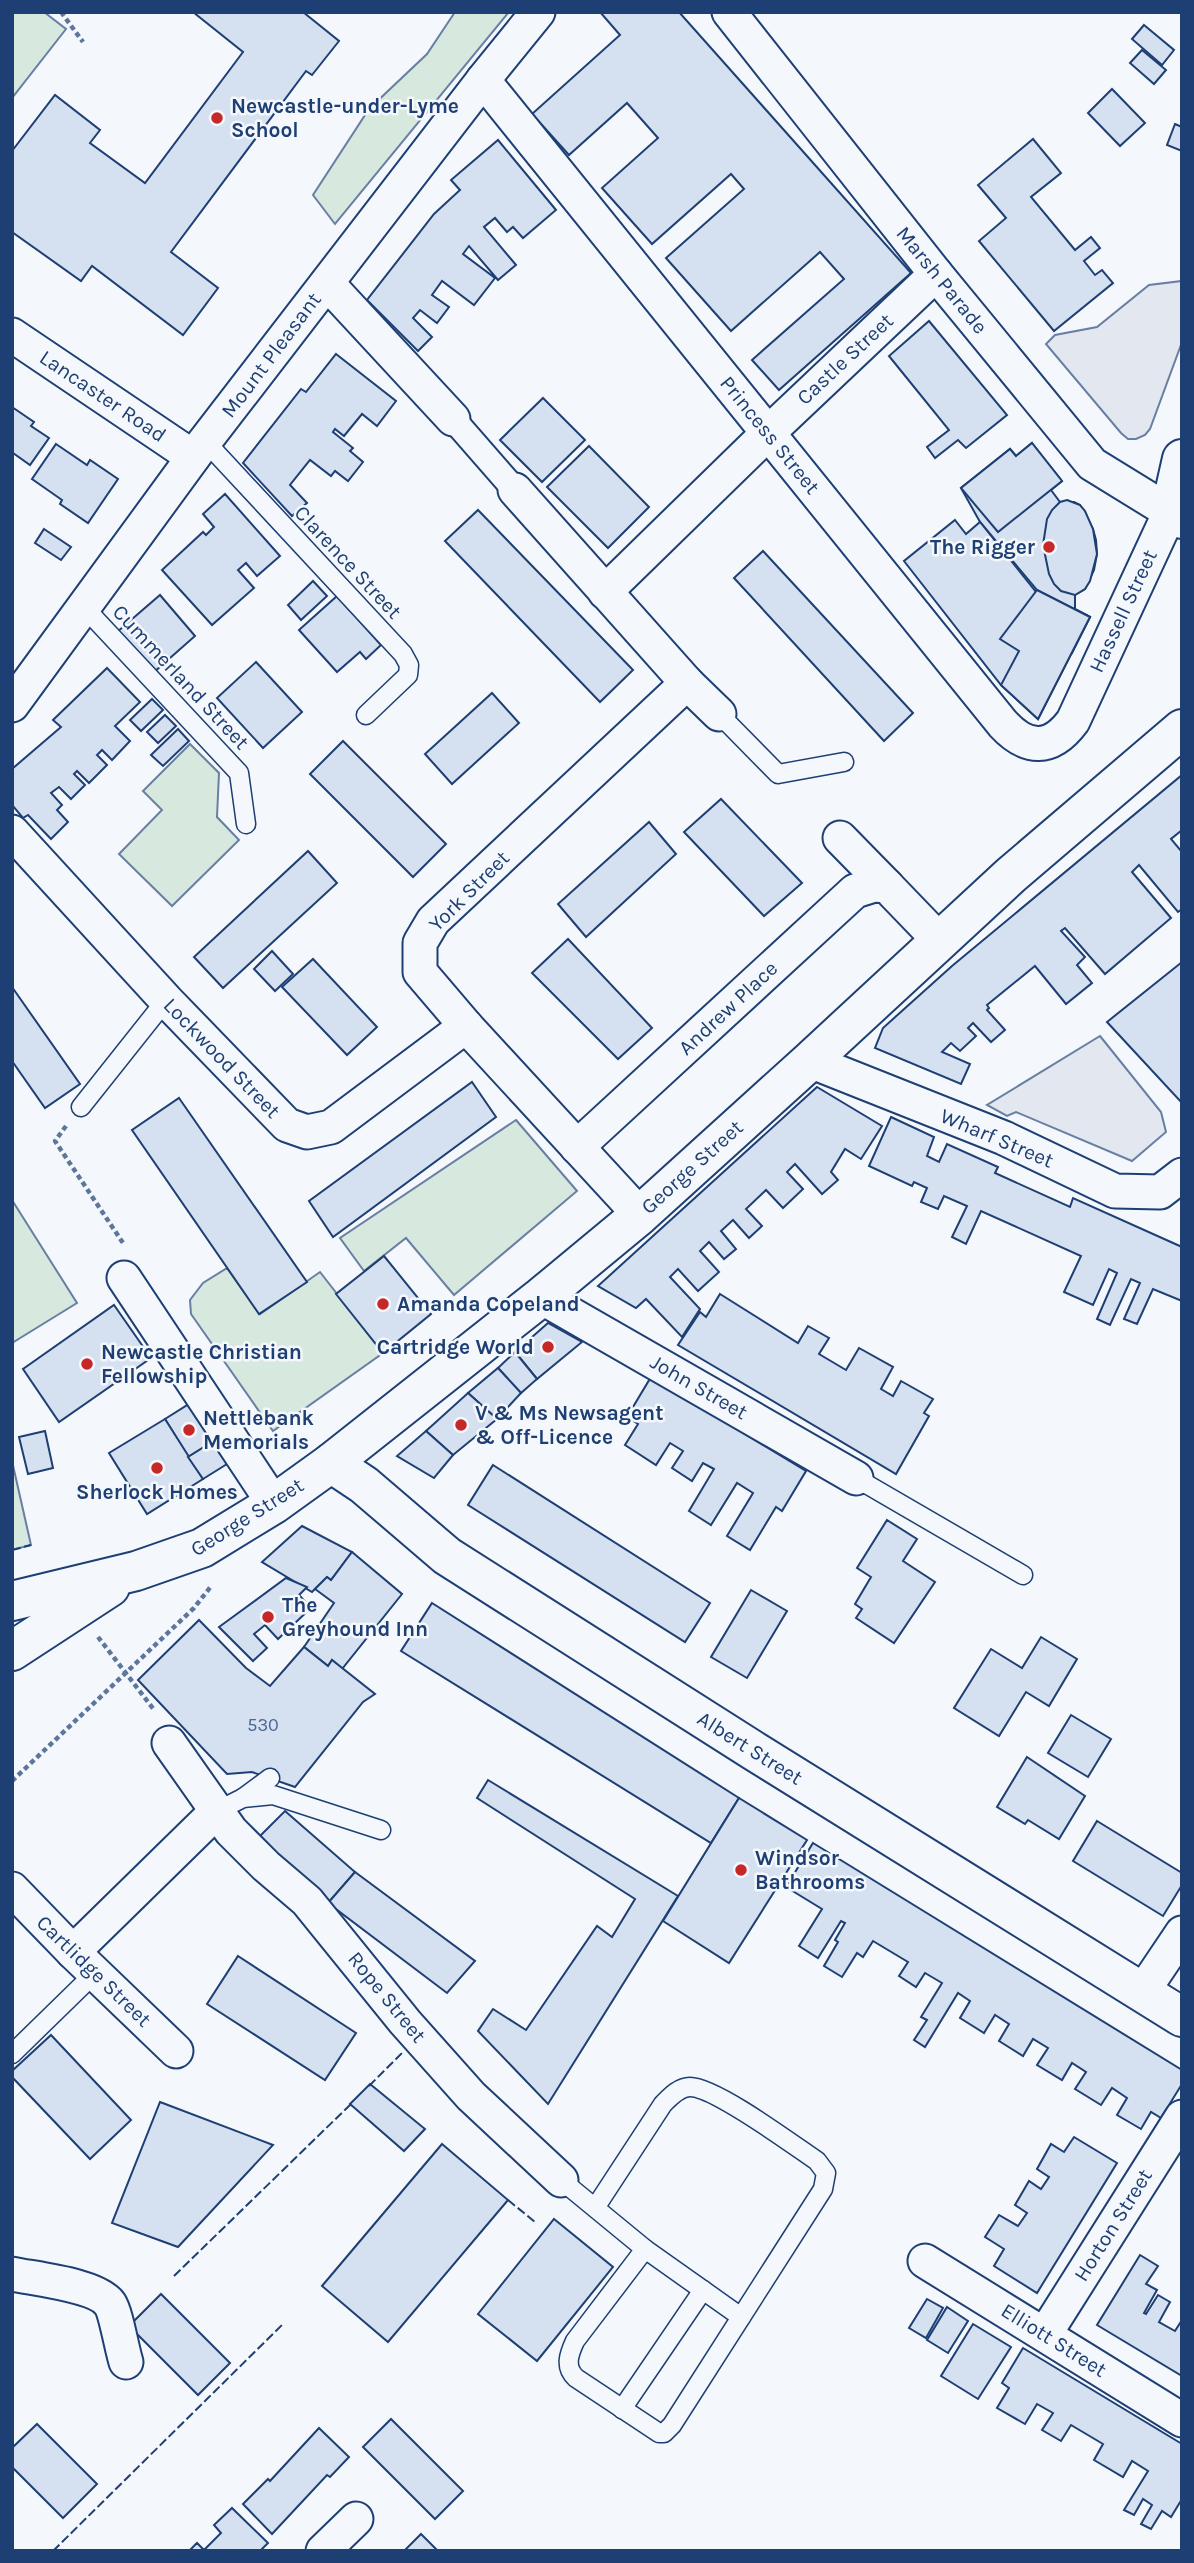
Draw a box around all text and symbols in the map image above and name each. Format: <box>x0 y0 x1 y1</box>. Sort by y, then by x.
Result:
place label: Newcastle-under-Lyme School <box>231 94 459 142</box>
marker: Newcastle-under-Lyme School <box>209 110 225 126</box>
street label: Marsh Parade <box>891 221 993 339</box>
street label: Mount Pleasant <box>216 288 326 422</box>
street label: Castle Street <box>792 308 898 410</box>
street label: Lancaster Road <box>35 345 171 447</box>
street label: Princess Street <box>715 371 825 499</box>
street label: Clarence Street <box>290 501 406 624</box>
place label: The Rigger <box>930 535 1036 559</box>
marker: The Rigger <box>1041 539 1057 555</box>
street label: Hassell Street <box>1084 546 1162 676</box>
street label: Cummerland Street <box>108 600 254 754</box>
street label: York Street <box>424 846 514 936</box>
street label: Andrew Place <box>674 956 782 1060</box>
street label: Lockwood Street <box>159 993 285 1123</box>
street label: Wharf Street <box>937 1103 1057 1173</box>
street label: George Street <box>636 1115 748 1219</box>
place label: Amanda Copeland <box>397 1292 580 1316</box>
marker: Amanda Copeland <box>375 1296 391 1312</box>
place label: Cartridge World <box>377 1335 534 1359</box>
marker: Cartridge World <box>540 1339 556 1355</box>
place label: Newcastle Christian Fellowship <box>101 1340 302 1388</box>
street label: John Street <box>646 1350 752 1424</box>
marker: Newcastle Christian Fellowship <box>79 1356 95 1372</box>
place label: V & Ms Newsagent & Off-Licence <box>475 1401 664 1449</box>
place label: Nettlebank Memorials <box>203 1406 315 1454</box>
marker: V & Ms Newsagent & Off-Licence <box>453 1417 469 1433</box>
marker: Nettlebank Memorials <box>181 1422 197 1438</box>
marker: Sherlock Homes <box>149 1460 165 1476</box>
street label: George Street <box>186 1473 308 1561</box>
place label: Sherlock Homes <box>76 1480 238 1504</box>
place label: The Greyhound Inn <box>282 1593 428 1641</box>
marker: The Greyhound Inn <box>260 1609 276 1625</box>
street label: Albert Street <box>693 1706 807 1790</box>
house number: 530 <box>247 1714 279 1736</box>
place label: Windsor Bathrooms <box>755 1846 865 1894</box>
marker: Windsor Bathrooms <box>733 1862 749 1878</box>
street label: Cartlidge Street <box>32 1910 156 2032</box>
street label: Rope Street <box>343 1947 431 2047</box>
street label: Horton Street <box>1069 2164 1157 2286</box>
street label: Elliott Street <box>997 2298 1111 2382</box>

